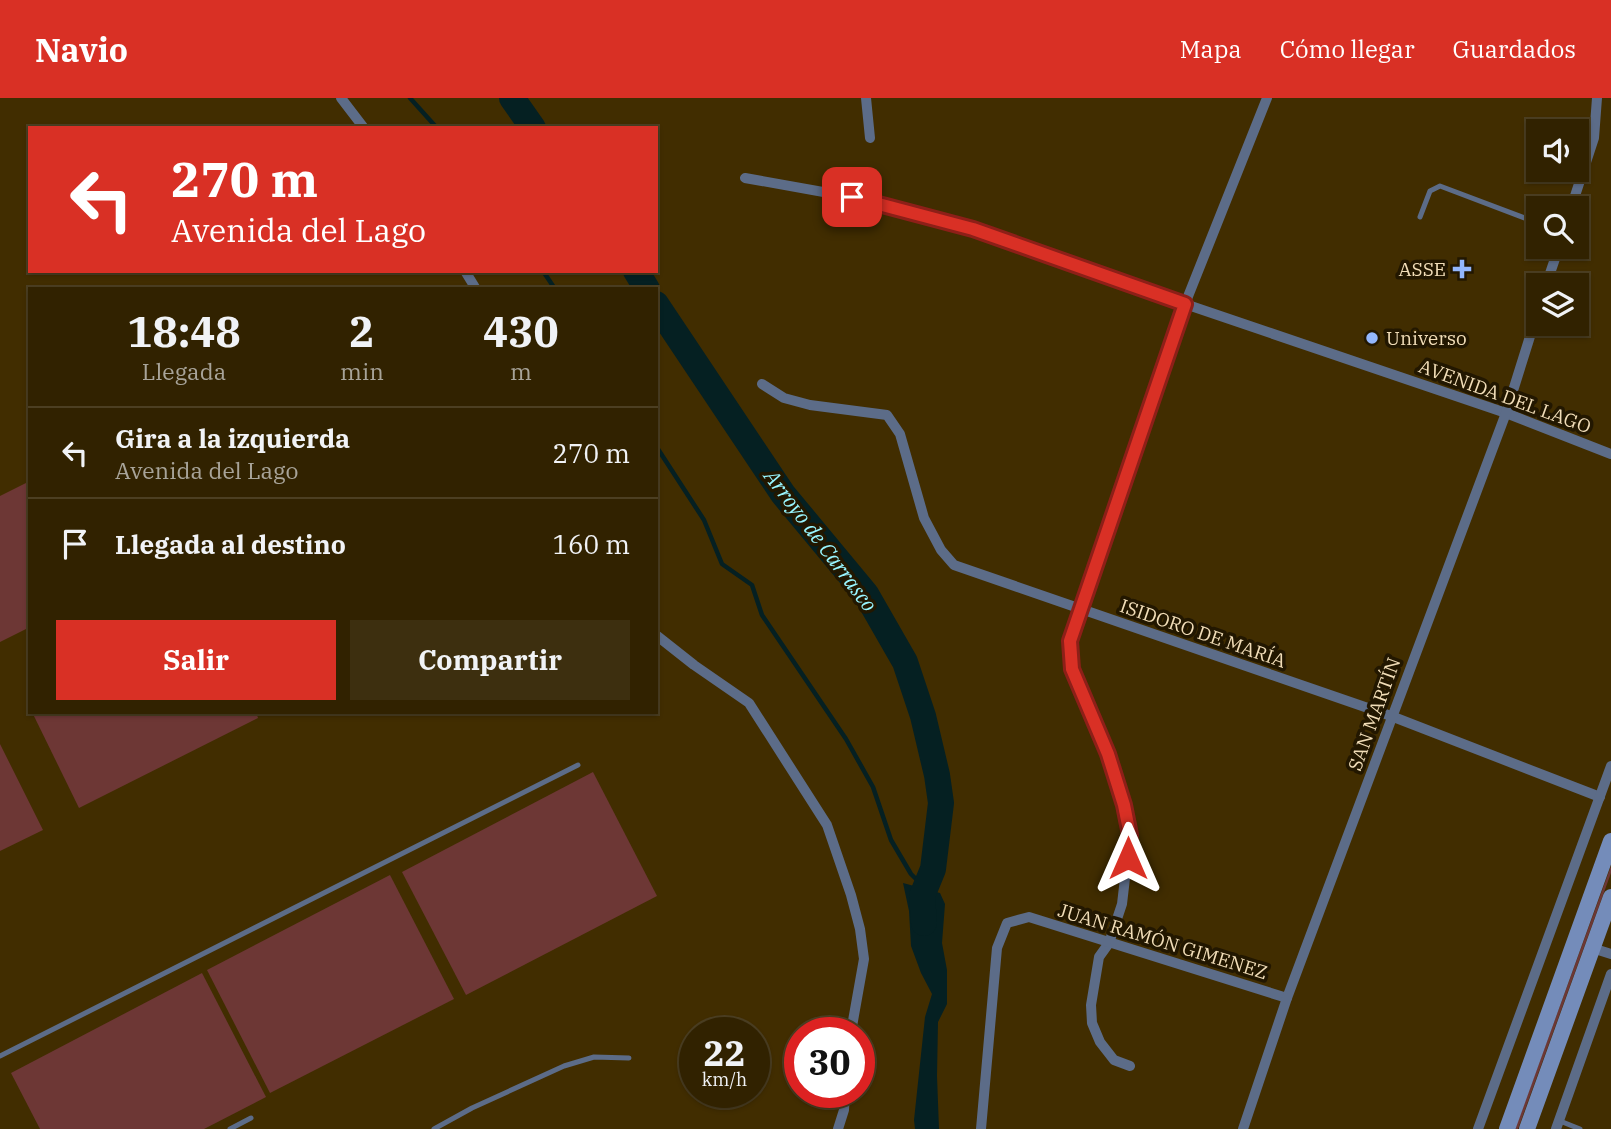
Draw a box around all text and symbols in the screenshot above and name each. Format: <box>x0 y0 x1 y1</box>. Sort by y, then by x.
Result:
text: Navio <box>35 28 128 71</box>
text: Mapa <box>1180 33 1242 65</box>
text: Cómo llegar <box>1280 33 1415 65</box>
text: Guardados <box>1453 33 1576 65</box>
map controls <box>1526 119 1589 336</box>
button: sound <box>1526 119 1589 182</box>
text: 270 m <box>171 147 318 210</box>
icon: left <box>56 154 147 245</box>
pin <box>822 167 882 227</box>
icon: arrive <box>833 178 871 216</box>
button: search <box>1526 196 1589 259</box>
text: Avenida del Lago <box>171 209 426 251</box>
place label: ASSE <box>1399 257 1446 281</box>
marker: ASSE <box>1452 259 1472 279</box>
button: layers <box>1526 273 1589 336</box>
text: 18:48 <box>127 304 241 359</box>
text: 2 <box>349 304 375 359</box>
text: 430 <box>483 304 559 359</box>
place label: Universo <box>1386 326 1467 350</box>
marker: Universo <box>1364 330 1380 346</box>
street label: AVENIDA DEL LAGO <box>1416 354 1594 438</box>
text: Llegada <box>142 356 226 386</box>
text: min <box>340 356 384 386</box>
text: m <box>510 356 532 386</box>
text: Gira a la izquierda <box>115 421 350 455</box>
icon: left <box>56 434 94 472</box>
text: 270 m <box>552 436 630 470</box>
text: Avenida del Lago <box>115 455 298 485</box>
water label: Arroyo de Carrasco <box>757 462 884 617</box>
icon: arrive <box>56 525 94 563</box>
text: Llegada al destino <box>115 527 346 561</box>
text: 160 m <box>552 527 630 561</box>
street label: ISIDORO DE MARÍA <box>1117 593 1289 673</box>
button: Salir <box>56 620 336 700</box>
button: Compartir <box>350 620 630 700</box>
street label: SAN MARTÍN <box>1342 654 1406 774</box>
position arrow <box>1091 821 1165 895</box>
street label: JUAN RAMÓN GIMENEZ <box>1055 898 1271 984</box>
speed limit sign: 30 <box>784 1017 875 1108</box>
text: 22 <box>703 1030 746 1076</box>
text: km/h <box>702 1068 747 1091</box>

